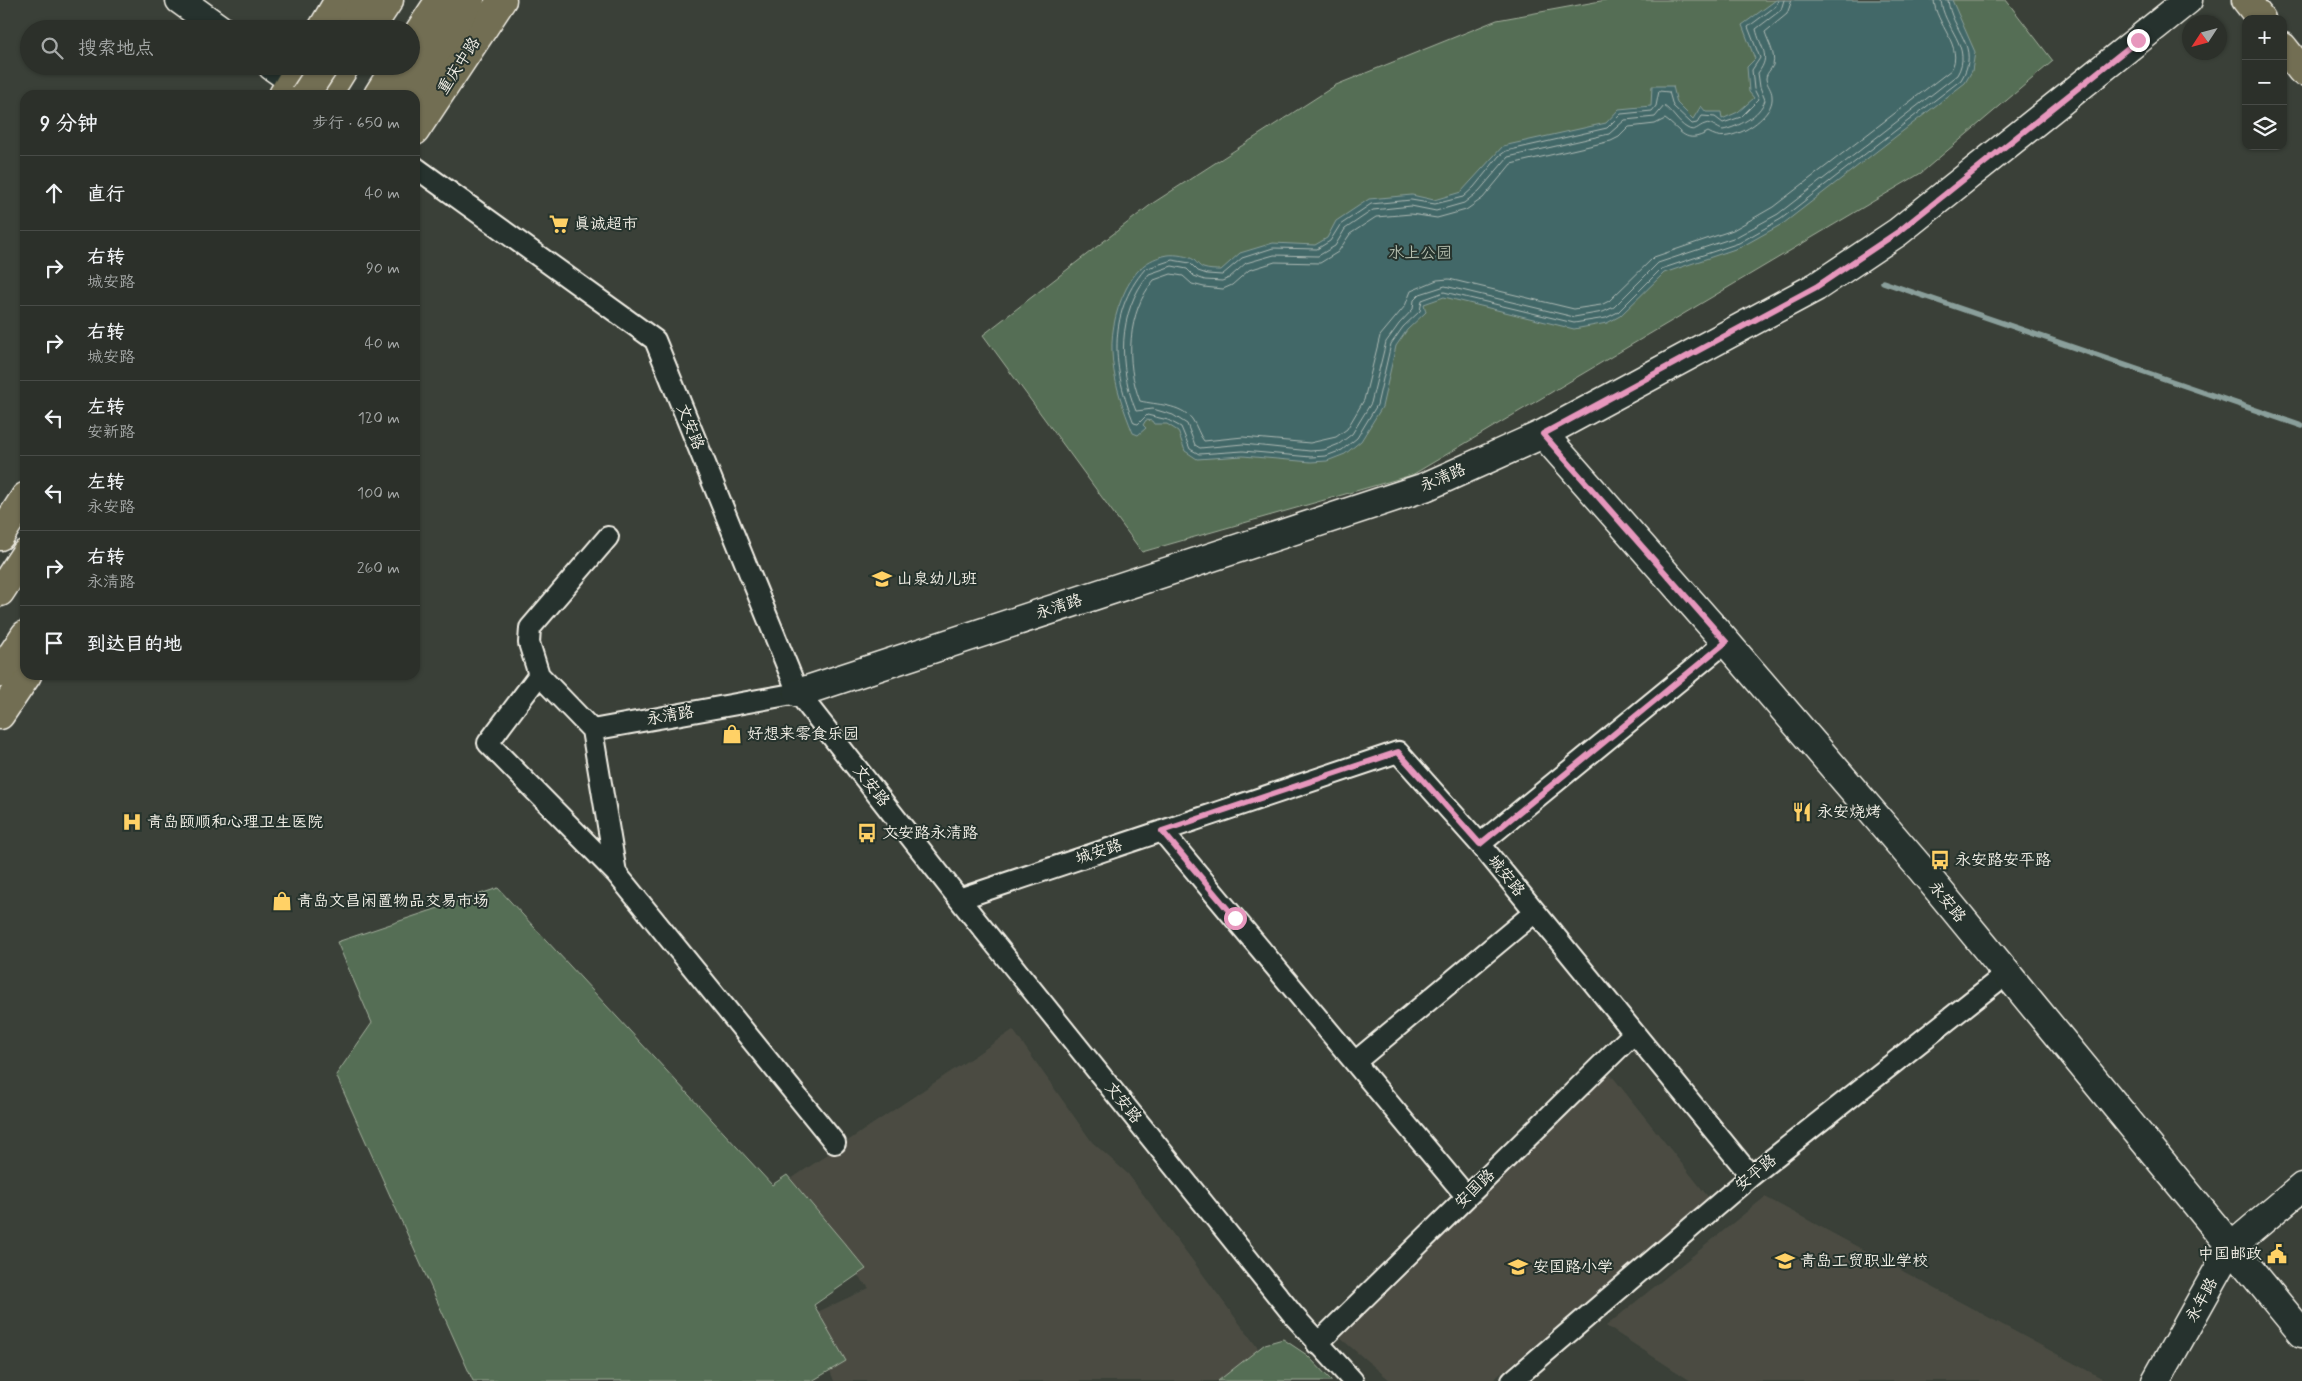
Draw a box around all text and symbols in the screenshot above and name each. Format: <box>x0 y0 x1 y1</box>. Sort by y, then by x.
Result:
north arrow <box>2182 15 2227 60</box>
map controls <box>2242 15 2287 150</box>
button: + <box>2242 15 2287 60</box>
search box <box>20 20 420 75</box>
route end <box>2127 29 2150 52</box>
street label: 重庆中路 <box>433 33 485 99</box>
icon: search <box>38 34 66 62</box>
text: 搜索地点 <box>78 36 154 61</box>
button: − <box>2242 60 2287 105</box>
button: layers <box>2242 105 2287 150</box>
text: 9 分钟 <box>40 110 98 138</box>
text: 步行 · 650 m <box>312 113 400 134</box>
icon: ahead <box>40 179 68 207</box>
text: 直行 <box>87 182 125 207</box>
text: 40 m <box>364 183 400 204</box>
supermarket icon: 真诚超市 <box>548 213 570 235</box>
place label: 真诚超市 <box>574 214 638 235</box>
park label: 水上公园 <box>1388 243 1452 264</box>
text: 右转 <box>87 245 125 270</box>
icon: right <box>40 254 68 282</box>
text: 90 m <box>366 258 400 279</box>
text: 城安路 <box>87 272 135 293</box>
text: 右转 <box>87 320 125 345</box>
icon: right <box>40 329 68 357</box>
text: 40 m <box>364 333 400 354</box>
text: 城安路 <box>87 347 135 368</box>
text: 左转 <box>87 395 125 420</box>
street label: 文安路 <box>671 401 709 453</box>
icon: left <box>40 404 68 432</box>
text: 120 m <box>358 408 400 429</box>
text: 安新路 <box>87 422 135 443</box>
street label: 永清路 <box>1417 459 1469 497</box>
text: 左转 <box>87 470 125 495</box>
icon: left <box>40 479 68 507</box>
text: 100 m <box>357 483 400 504</box>
text: 永安路 <box>87 497 135 518</box>
text: 右转 <box>87 545 125 570</box>
icon: right <box>40 554 68 582</box>
text: 260 m <box>357 558 400 579</box>
school or university icon: 山泉幼儿班 <box>871 568 893 590</box>
place label: 山泉幼儿班 <box>897 569 977 590</box>
text: 永清路 <box>87 572 135 593</box>
street label: 永清路 <box>1033 590 1085 624</box>
icon: arrive <box>40 629 68 657</box>
text: 到达目的地 <box>87 632 182 657</box>
street label: 永清路 <box>645 701 695 731</box>
shop icon: 好想来零食乐园 <box>721 723 743 745</box>
place label: 好想来零食乐园 <box>747 724 859 745</box>
street label: 文安路 <box>848 761 894 811</box>
restaurant icon: 永安烧烤 <box>1791 801 1813 823</box>
place label: 永安烧烤 <box>1817 802 1881 823</box>
hospital icon: 青岛颐顺和心理卫生医院 <box>121 811 143 833</box>
place label: 青岛颐顺和心理卫生医院 <box>147 812 323 833</box>
bus stop icon: 文安路永清路 <box>856 822 878 844</box>
place label: 文安路永清路 <box>882 823 978 844</box>
street label: 城安路 <box>1073 835 1125 869</box>
bus stop icon: 永安路安平路 <box>1929 849 1951 871</box>
place label: 永安路安平路 <box>1955 850 2051 871</box>
street label: 城安路 <box>1483 851 1529 901</box>
street label: 永安路 <box>1924 877 1970 927</box>
shop icon: 青岛文昌闲置物品交易市场 <box>271 890 293 912</box>
place label: 青岛文昌闲置物品交易市场 <box>297 891 489 912</box>
route start <box>1224 907 1247 930</box>
street label: 文安路 <box>1100 1078 1146 1128</box>
street label: 安平路 <box>1731 1150 1781 1196</box>
street label: 安国路 <box>1450 1165 1500 1213</box>
public building icon: 中国邮政 <box>2266 1243 2288 1265</box>
place label: 中国邮政 <box>2198 1244 2262 1265</box>
school or university icon: 青岛工贸职业学校 <box>1774 1250 1796 1272</box>
place label: 青岛工贸职业学校 <box>1800 1251 1928 1272</box>
school or university icon: 安国路小学 <box>1507 1256 1529 1278</box>
place label: 安国路小学 <box>1533 1257 1613 1278</box>
street label: 永年路 <box>2181 1274 2223 1326</box>

